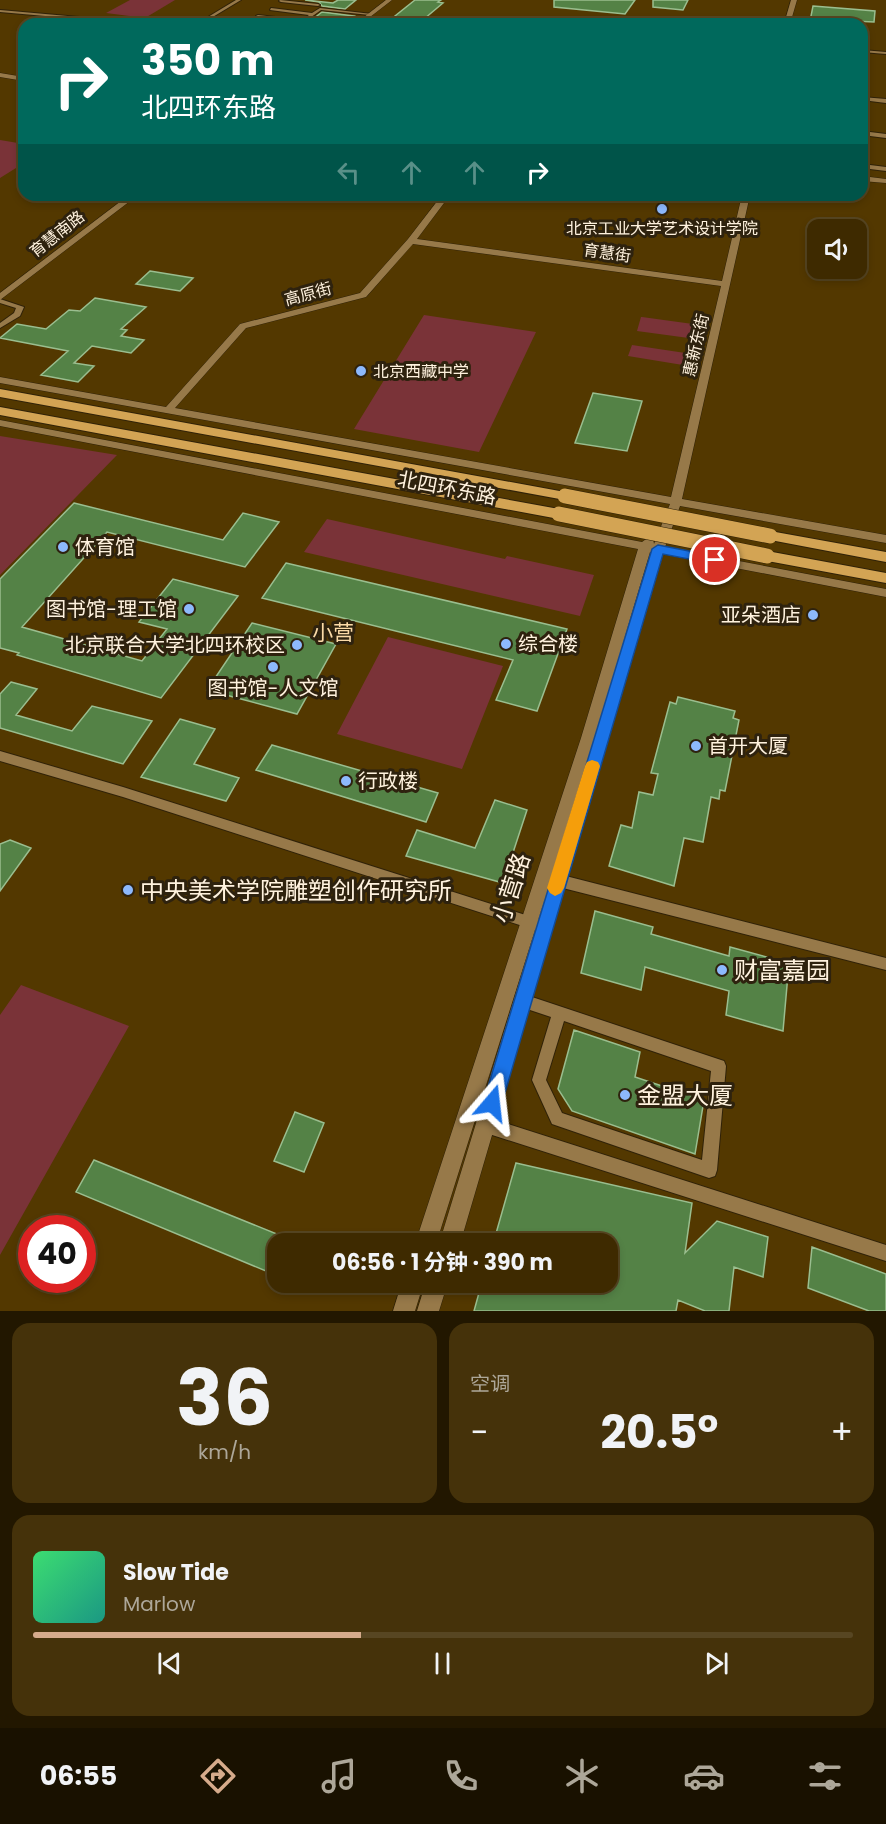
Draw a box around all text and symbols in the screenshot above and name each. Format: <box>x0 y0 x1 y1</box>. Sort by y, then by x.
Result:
text: 350 m <box>141 31 274 90</box>
icon: right <box>42 42 120 120</box>
text: 北四环东路 <box>141 89 276 126</box>
icon: left <box>332 156 365 189</box>
icon: ahead <box>395 156 428 189</box>
icon: ahead <box>458 156 491 189</box>
icon: right <box>521 156 554 189</box>
marker: 北京工业大学艺术设计学院 <box>655 202 669 216</box>
street label: 育慧南路 <box>25 205 89 263</box>
place label: 北京工业大学艺术设计学院 <box>566 217 758 240</box>
map controls <box>807 219 867 279</box>
button: sound <box>807 219 867 279</box>
street label: 育慧街 <box>582 238 632 268</box>
street label: 高原街 <box>282 277 334 311</box>
street label: 惠新东街 <box>678 311 714 379</box>
place label: 北京西藏中学 <box>373 360 469 383</box>
marker: 北京西藏中学 <box>354 364 368 378</box>
street label: 北四环东路 <box>395 465 499 511</box>
place label: 体育馆 <box>75 533 135 561</box>
pin <box>689 534 740 585</box>
marker: 体育馆 <box>56 540 70 554</box>
icon: arrive <box>698 543 731 576</box>
place label: 图书馆-理工馆 <box>46 595 177 623</box>
place label: 亚朵酒店 <box>721 601 801 629</box>
marker: 图书馆-理工馆 <box>182 602 196 616</box>
marker: 亚朵酒店 <box>806 608 820 622</box>
district label: 小营 <box>312 618 354 647</box>
place label: 综合楼 <box>518 630 578 658</box>
place label: 北京联合大学北四环校区 <box>65 631 285 659</box>
marker: 综合楼 <box>499 637 513 651</box>
marker: 北京联合大学北四环校区 <box>290 638 304 652</box>
marker: 图书馆-人文馆 <box>266 660 280 674</box>
place label: 图书馆-人文馆 <box>207 674 339 702</box>
place label: 首开大厦 <box>708 732 788 760</box>
marker: 首开大厦 <box>689 739 703 753</box>
place label: 行政楼 <box>358 767 418 795</box>
marker: 行政楼 <box>339 774 353 788</box>
street label: 小营路 <box>484 849 538 927</box>
place label: 中央美术学院雕塑创作研究所 <box>140 874 452 907</box>
marker: 中央美术学院雕塑创作研究所 <box>121 883 135 897</box>
place label: 财富嘉园 <box>734 954 830 987</box>
marker: 财富嘉园 <box>715 963 729 977</box>
position arrow <box>460 1071 524 1135</box>
place label: 金盟大厦 <box>637 1079 733 1112</box>
marker: 金盟大厦 <box>618 1088 632 1102</box>
speed limit sign: 40 <box>18 1215 96 1293</box>
text: 06:56 · 1 分钟 · 390 m <box>332 1247 553 1278</box>
text: 36 <box>176 1343 273 1452</box>
text: 空调 <box>470 1370 510 1398</box>
text: 20.5° <box>600 1401 718 1464</box>
text: − <box>470 1409 488 1456</box>
text: + <box>830 1409 853 1456</box>
text: km/h <box>198 1438 251 1466</box>
text: Slow Tide <box>123 1557 229 1588</box>
text: Marlow <box>123 1590 195 1618</box>
icon: previous <box>153 1647 186 1680</box>
icon: pause <box>426 1647 459 1680</box>
icon: next <box>700 1647 733 1680</box>
icon: directions <box>197 1755 239 1797</box>
icon: music <box>318 1755 360 1797</box>
icon: phone <box>440 1755 482 1797</box>
icon: climate <box>561 1755 603 1797</box>
icon: car <box>683 1755 725 1797</box>
icon: filters <box>804 1755 846 1797</box>
text: 06:55 <box>40 1757 117 1794</box>

